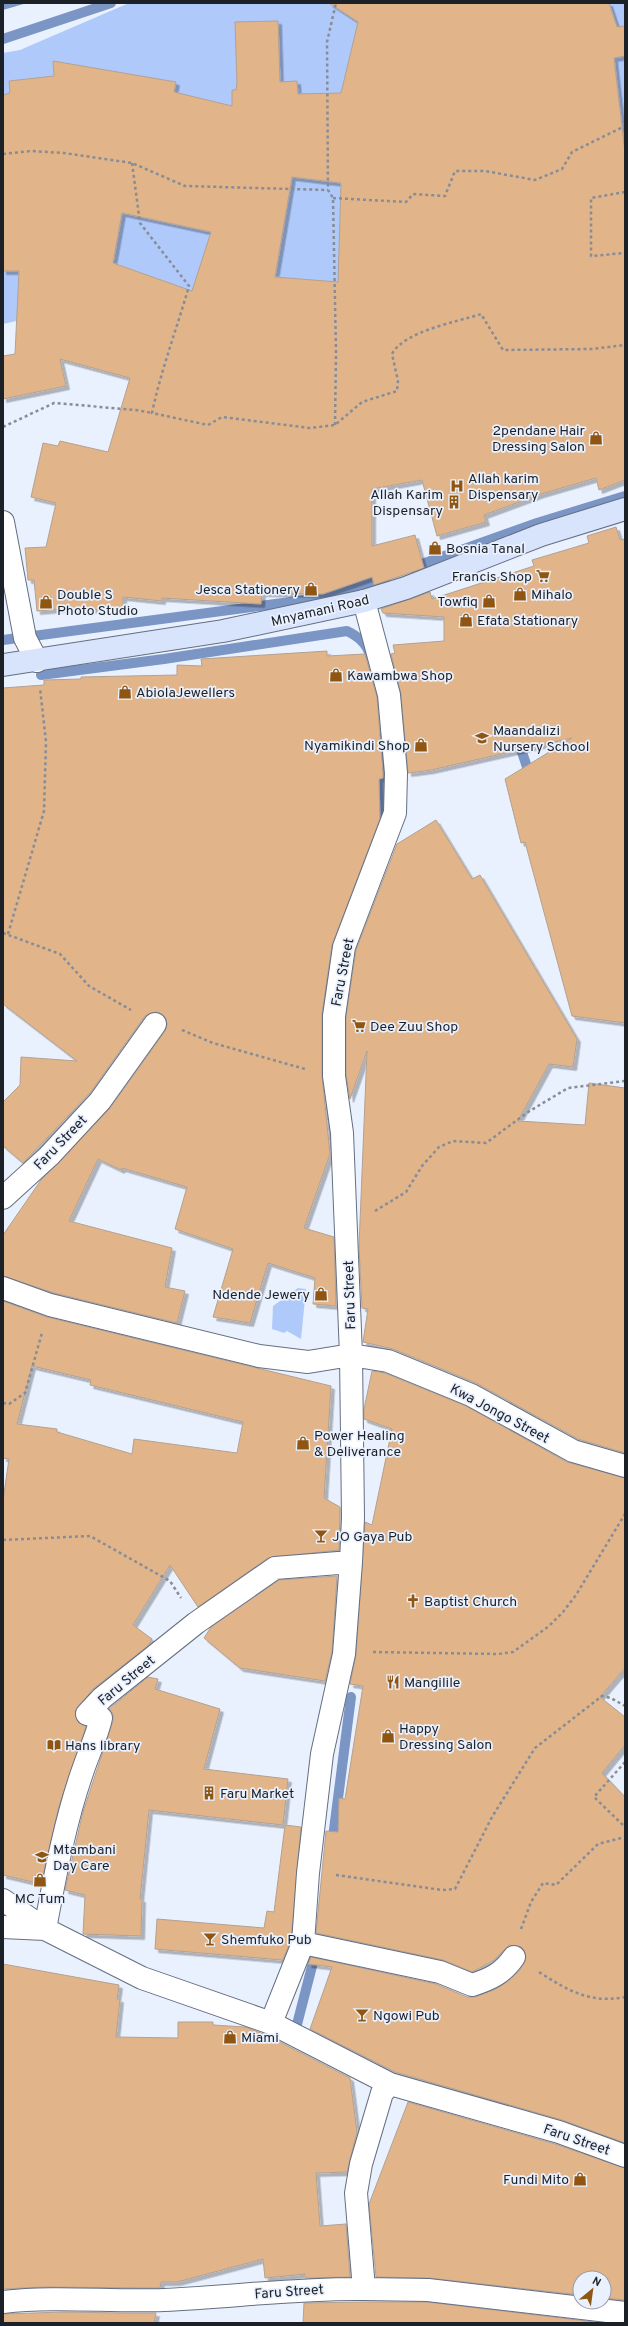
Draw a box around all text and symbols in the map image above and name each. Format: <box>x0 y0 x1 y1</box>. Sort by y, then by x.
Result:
place label: 2pendane Hair Dressing Salon <box>492 423 586 456</box>
shop icon: 2pendane Hair Dressing Salon <box>588 430 604 446</box>
place label: Allah karim Dispensary <box>468 471 539 504</box>
hospital icon: Allah karim Dispensary <box>449 478 465 494</box>
place label: Allah Karim Dispensary <box>370 487 443 520</box>
building icon: Allah Karim Dispensary <box>446 494 462 510</box>
shop icon: Bosnia Tanal <box>427 540 443 556</box>
place label: Bosnia Tanal <box>446 541 525 558</box>
supermarket icon: Francis Shop <box>535 568 551 584</box>
place label: Francis Shop <box>452 569 532 586</box>
shop icon: Jesca Stationery <box>303 581 319 597</box>
place label: Jesca Stationery <box>195 582 300 599</box>
shop icon: Mihalo <box>512 586 528 602</box>
place label: Double S Photo Studio <box>57 587 138 620</box>
place label: Mihalo <box>531 587 573 604</box>
street label: Mnyamani Road <box>270 592 371 631</box>
shop icon: Towfiq <box>481 593 497 609</box>
shop icon: Double S Photo Studio <box>38 594 54 610</box>
place label: Towfiq <box>437 594 478 611</box>
shop icon: Efata Stationary <box>458 612 474 628</box>
place label: Efata Stationary <box>477 613 578 630</box>
shop icon: Kawambwa Shop <box>328 667 344 683</box>
place label: Kawambwa Shop <box>347 668 453 685</box>
shop icon: AbiolaJewellers <box>117 684 133 700</box>
place label: AbiolaJewellers <box>136 685 235 702</box>
place label: Maandalizi Nursery School <box>493 723 589 756</box>
school or university icon: Maandalizi Nursery School <box>474 730 490 746</box>
shop icon: Nyamikindi Shop <box>413 737 429 753</box>
place label: Nyamikindi Shop <box>304 738 410 755</box>
street label: Faru Street <box>329 937 358 1008</box>
supermarket icon: Dee Zuu Shop <box>351 1018 367 1034</box>
place label: Dee Zuu Shop <box>370 1019 458 1036</box>
street label: Faru Street <box>31 1112 91 1174</box>
street label: Faru Street <box>341 1260 360 1330</box>
shop icon: Ndende Jewery <box>313 1286 329 1302</box>
place label: Ndende Jewery <box>212 1287 310 1304</box>
street label: Kwa Jongo Street <box>447 1381 552 1448</box>
place label: Power Healing & Deliverance <box>314 1428 405 1461</box>
shop icon: Power Healing & Deliverance <box>295 1435 311 1451</box>
bar icon: JO Gaya Pub <box>313 1528 329 1544</box>
place label: JO Gaya Pub <box>332 1529 412 1546</box>
church icon: Baptist Church <box>405 1593 421 1609</box>
place label: Baptist Church <box>424 1594 517 1611</box>
street label: Faru Street <box>95 1652 159 1710</box>
restaurant icon: Mangilile <box>385 1674 401 1690</box>
place label: Mangilile <box>404 1675 460 1692</box>
place label: Happy Dressing Salon <box>399 1721 492 1754</box>
shop icon: Happy Dressing Salon <box>380 1728 396 1744</box>
library icon: Hans library <box>46 1737 62 1753</box>
place label: Hans library <box>65 1738 140 1755</box>
building icon: Faru Market <box>201 1785 217 1801</box>
place label: Faru Market <box>220 1786 294 1803</box>
place label: Mtambani Day Care <box>53 1842 116 1875</box>
school or university icon: Mtambani Day Care <box>34 1849 50 1865</box>
shop icon: MC Tum <box>32 1872 48 1888</box>
place label: MC Tum <box>15 1891 65 1908</box>
bar icon: Shemfuko Pub <box>202 1931 218 1947</box>
place label: Shemfuko Pub <box>221 1932 312 1949</box>
bar icon: Ngowi Pub <box>354 2007 370 2023</box>
place label: Ngowi Pub <box>373 2008 440 2025</box>
shop icon: Miami <box>222 2029 238 2045</box>
place label: Miami <box>241 2030 279 2047</box>
street label: Faru Street <box>541 2121 612 2160</box>
shop icon: Fundi Mito <box>572 2171 588 2187</box>
place label: Fundi Mito <box>503 2172 569 2189</box>
north arrow <box>572 2270 612 2310</box>
text: N <box>590 2274 603 2290</box>
street label: Faru Street <box>254 2282 324 2303</box>

